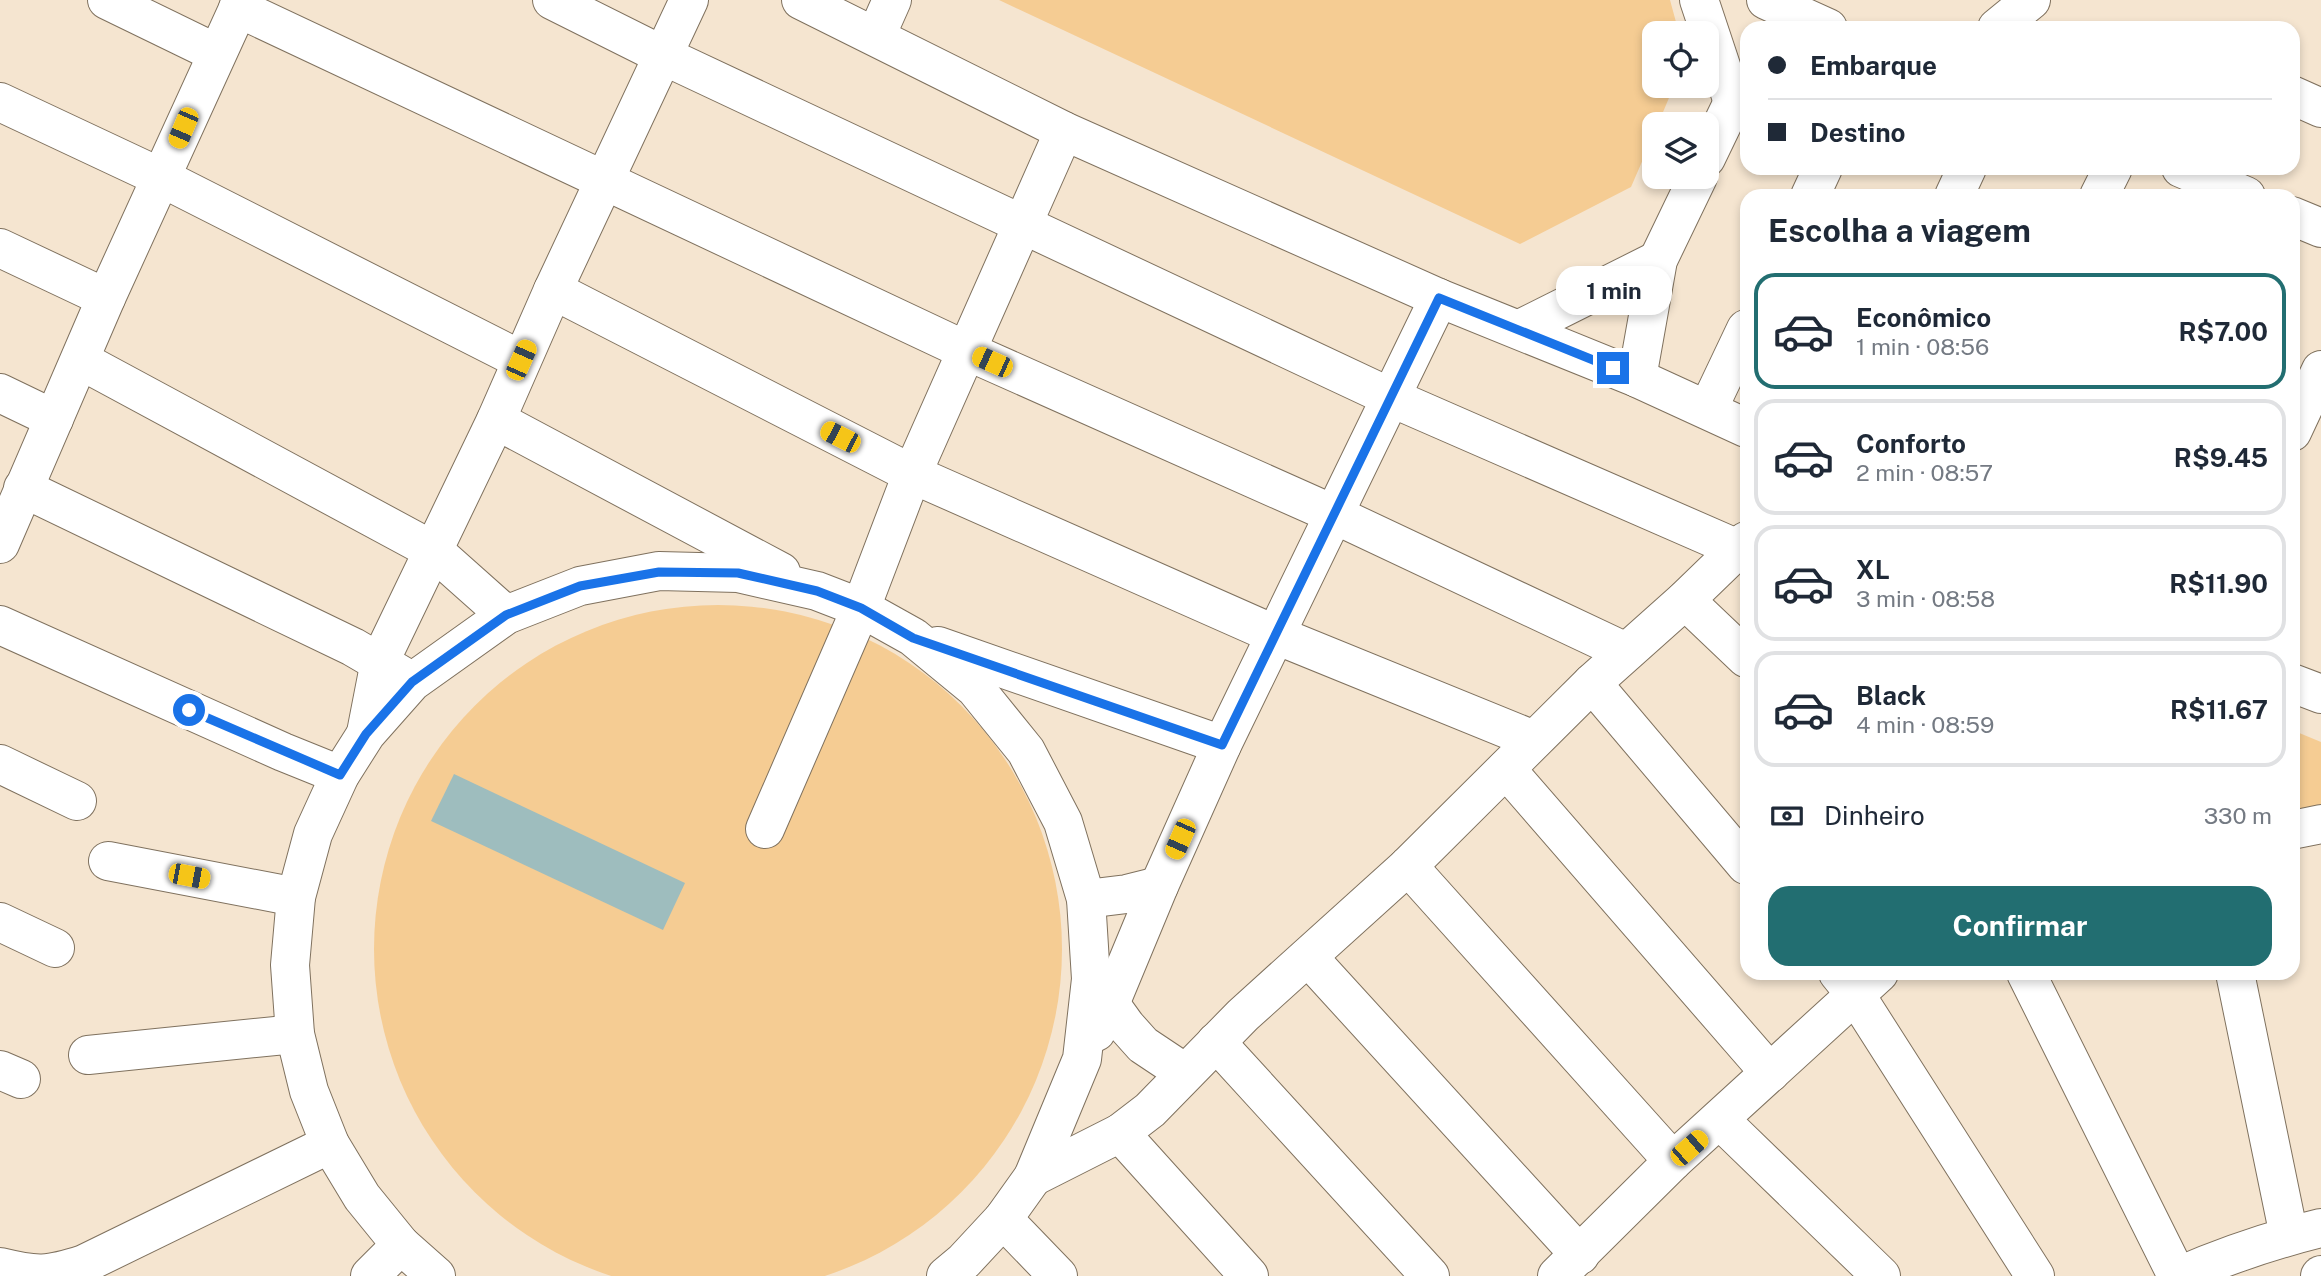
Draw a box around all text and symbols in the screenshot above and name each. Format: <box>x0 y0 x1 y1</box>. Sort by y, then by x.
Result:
map controls <box>1642 21 1719 189</box>
button: locate <box>1642 21 1719 98</box>
text: Embarque <box>1810 50 1937 81</box>
car <box>166 105 201 151</box>
button: layers <box>1642 112 1719 189</box>
text: Destino <box>1810 117 1906 148</box>
text: Escolha a viagem <box>1768 212 2031 249</box>
callout: 1 min <box>1555 266 1671 316</box>
text: 1 min <box>1586 277 1642 304</box>
icon: car <box>1772 300 1835 363</box>
text: Econômico <box>1856 302 1991 333</box>
text: R$7.00 <box>2178 316 2268 347</box>
text: 1 min · 08:56 <box>1856 333 1989 360</box>
car <box>503 337 540 383</box>
car <box>969 344 1016 380</box>
route end <box>1597 352 1629 384</box>
car <box>817 418 864 456</box>
icon: car <box>1772 426 1835 489</box>
text: Conforto <box>1856 428 1966 459</box>
text: R$9.45 <box>2174 442 2268 473</box>
text: 2 min · 08:57 <box>1856 459 1993 486</box>
icon: car <box>1772 552 1835 615</box>
text: XL <box>1856 554 1890 585</box>
text: R$11.90 <box>2169 568 2268 599</box>
text: 3 min · 08:58 <box>1856 585 1995 612</box>
icon: car <box>1772 678 1835 741</box>
text: Black <box>1856 680 1926 711</box>
route start <box>173 694 205 726</box>
text: R$11.67 <box>2170 694 2268 725</box>
text: 4 min · 08:59 <box>1856 711 1994 738</box>
icon: cash <box>1768 797 1806 835</box>
text: Dinheiro <box>1824 800 1925 831</box>
text: 330 m <box>2204 802 2272 829</box>
car <box>1162 816 1199 862</box>
car <box>167 862 212 890</box>
button: Confirmar <box>1768 886 2272 966</box>
car <box>1667 1126 1712 1170</box>

